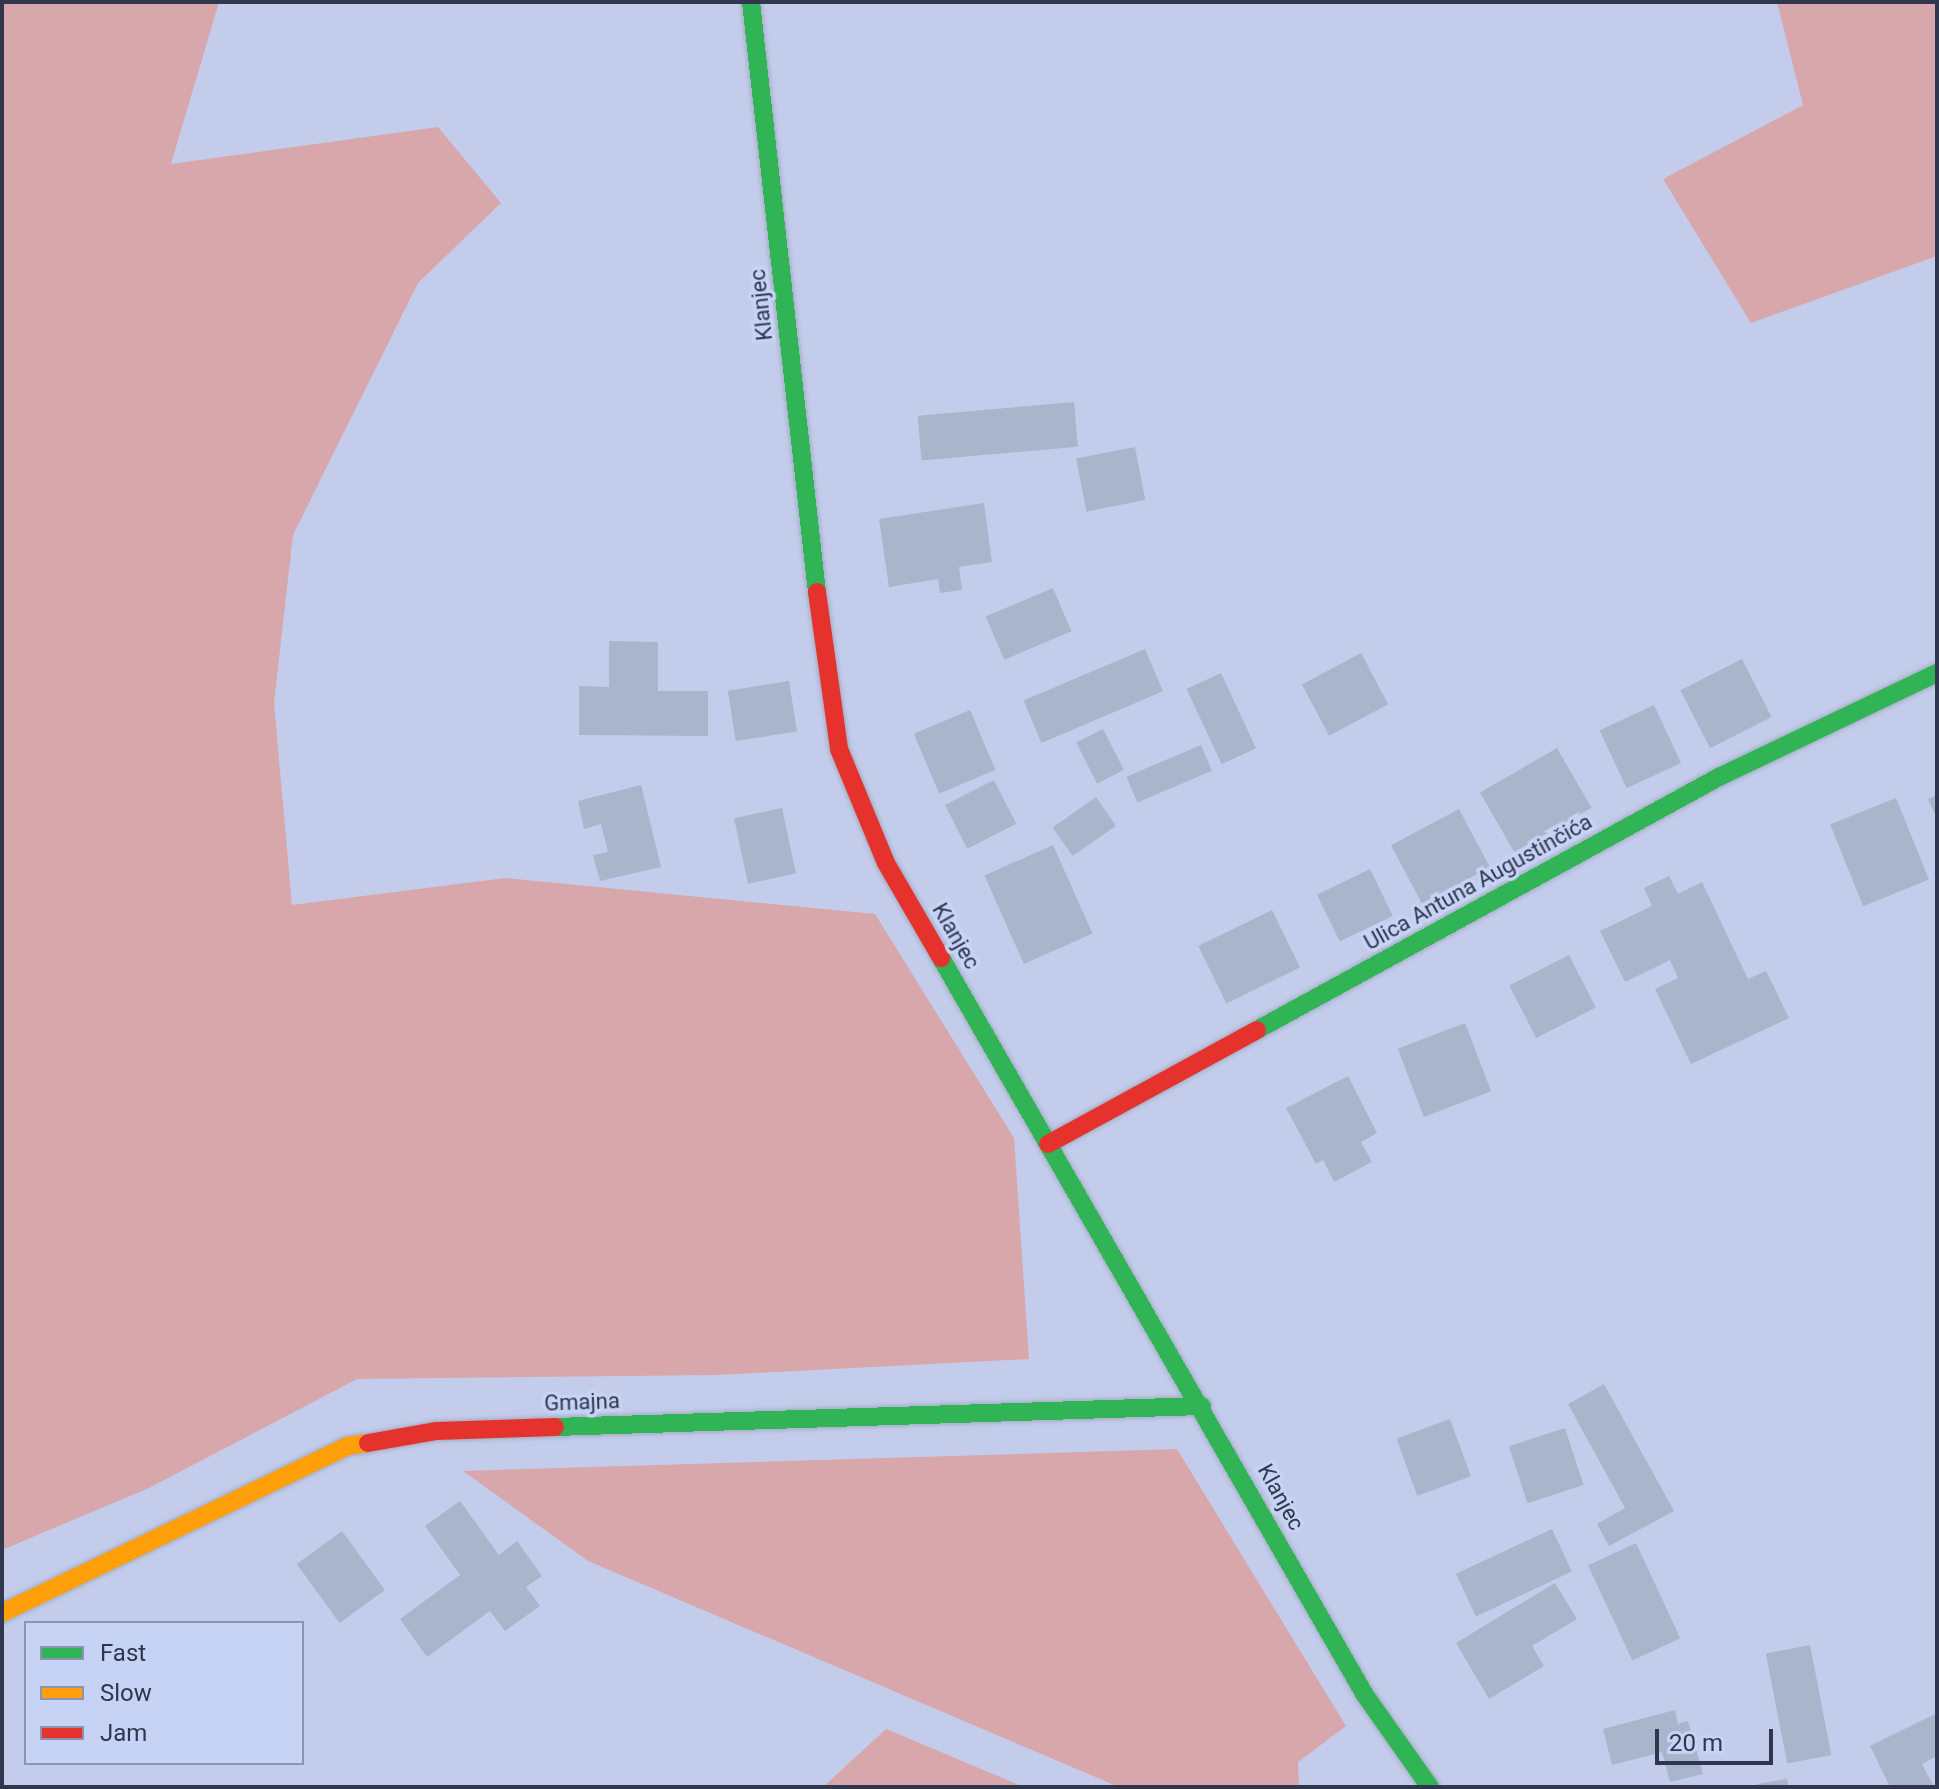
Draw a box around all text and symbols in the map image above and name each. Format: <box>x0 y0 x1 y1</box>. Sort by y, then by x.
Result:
street label: Klanjec <box>744 268 778 342</box>
street label: Ulica Antuna Augustinčića <box>1359 808 1597 956</box>
street label: Klanjec <box>927 898 985 974</box>
street label: Gmajna <box>544 1387 620 1417</box>
street label: Klanjec <box>1252 1459 1310 1535</box>
legend <box>24 1621 304 1765</box>
text: Fast <box>100 1639 146 1667</box>
text: Slow <box>100 1679 152 1707</box>
scale bar <box>1659 1713 1777 1763</box>
text: Jam <box>100 1719 147 1747</box>
text: 20 m <box>1669 1729 1723 1757</box>

